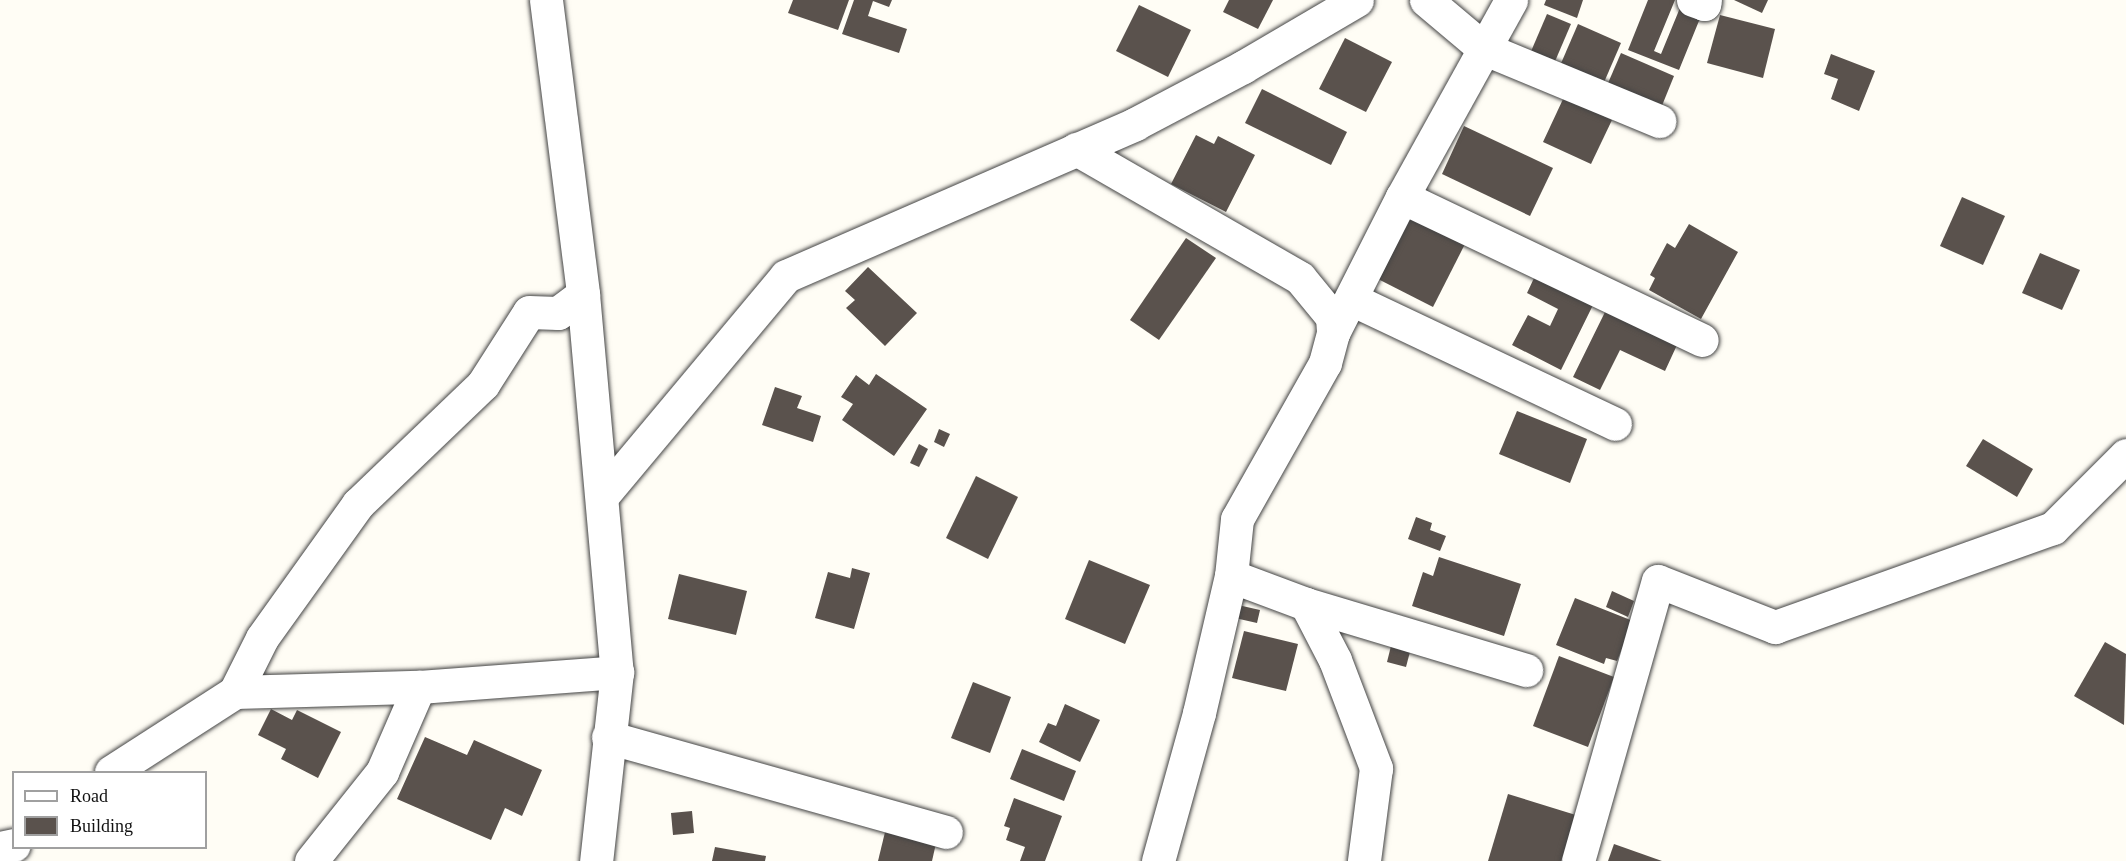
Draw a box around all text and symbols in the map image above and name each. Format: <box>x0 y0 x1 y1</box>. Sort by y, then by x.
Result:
legend <box>12 771 207 849</box>
text: Road <box>70 786 108 806</box>
text: Building <box>70 816 133 836</box>

